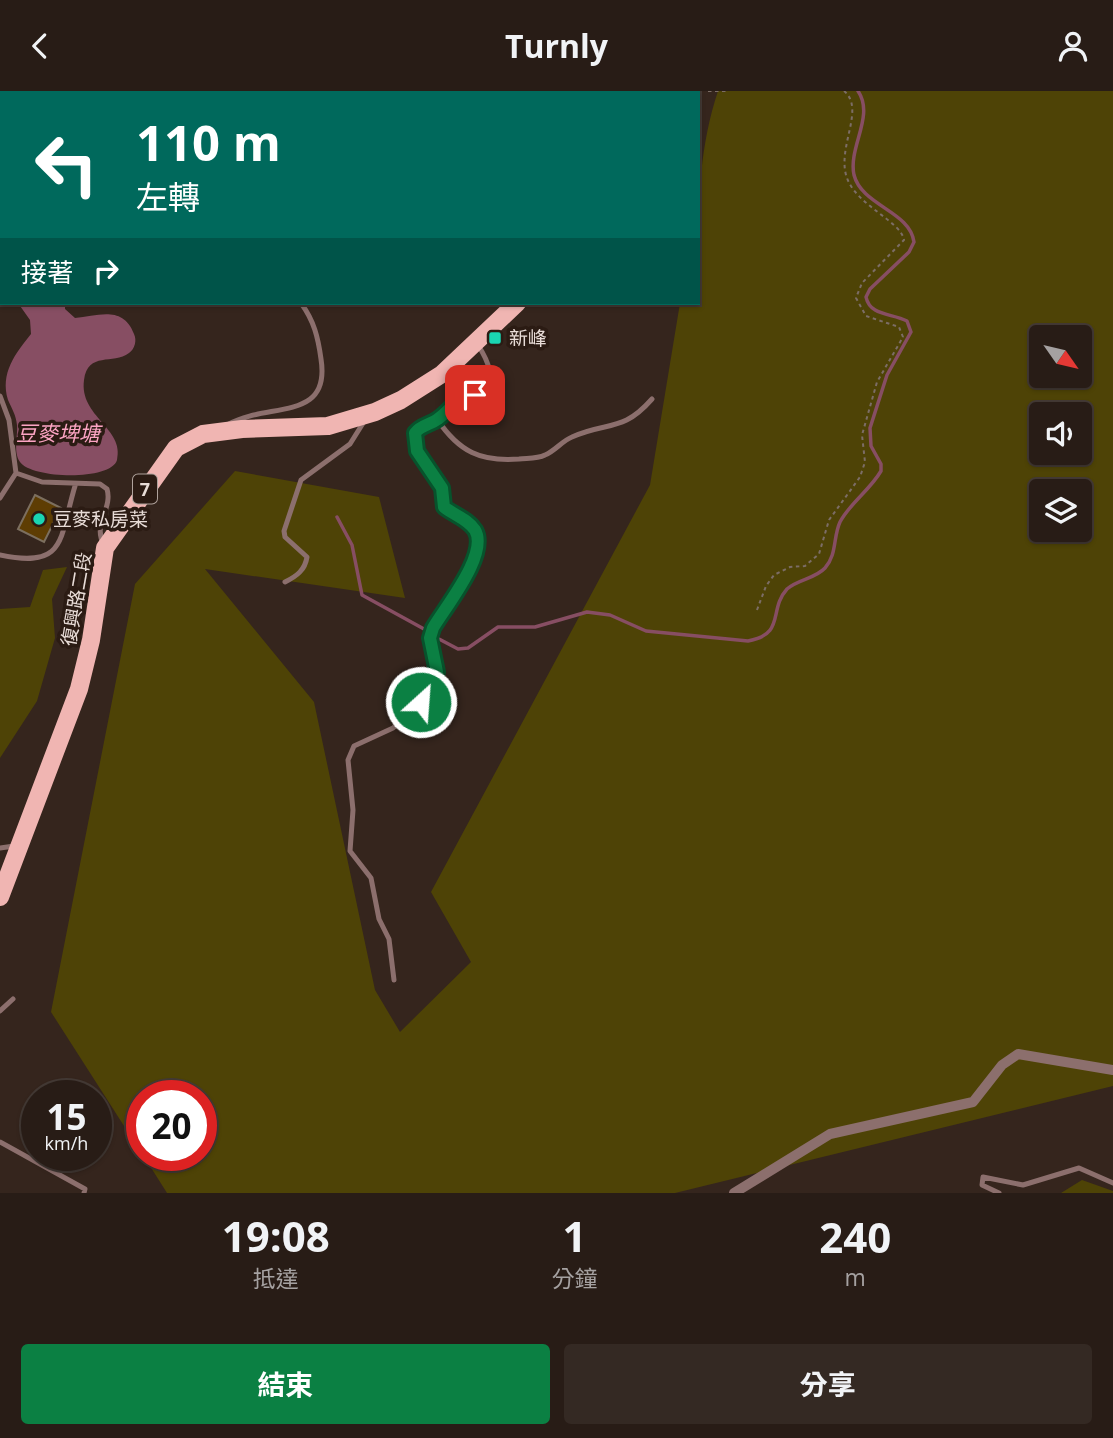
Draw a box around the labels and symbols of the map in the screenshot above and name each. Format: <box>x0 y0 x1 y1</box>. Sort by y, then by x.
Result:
place label: 新峰 <box>509 325 547 351</box>
north arrow <box>1029 325 1092 389</box>
marker: 新峰 <box>487 330 503 346</box>
pin <box>445 365 505 425</box>
water label: 豆麥埤塘 <box>16 419 103 447</box>
road number: 7 <box>133 475 157 503</box>
place label: 豆麥私房菜 <box>53 506 148 532</box>
marker: 豆麥私房菜 <box>31 511 47 527</box>
street label: 復興路二段 <box>55 550 97 648</box>
position arrow <box>384 665 458 739</box>
speed limit sign: 20 <box>126 1080 217 1171</box>

